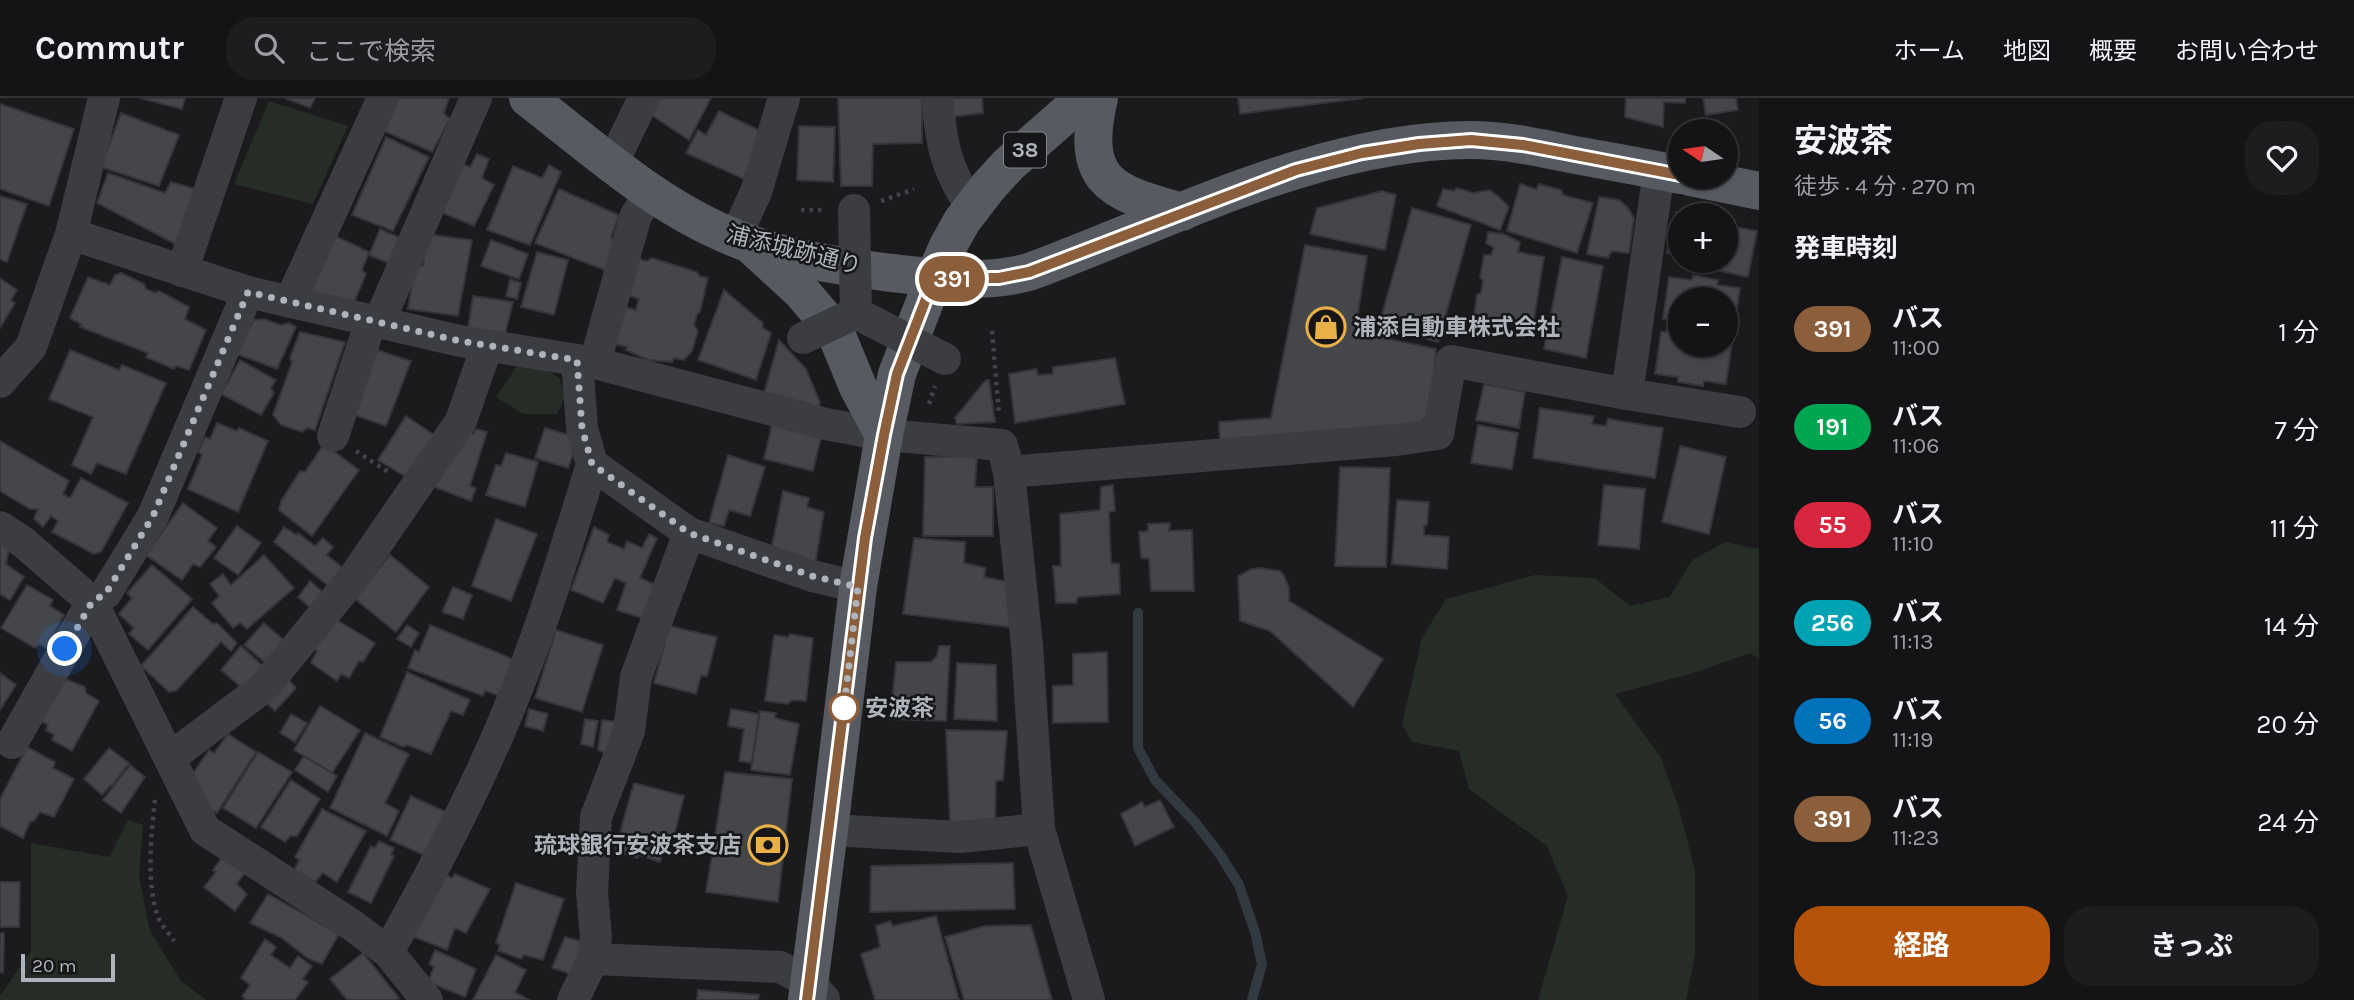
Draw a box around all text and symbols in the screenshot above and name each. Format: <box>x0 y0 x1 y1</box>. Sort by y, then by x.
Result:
search box <box>226 17 716 80</box>
text: Commutr <box>35 29 184 67</box>
icon: search <box>250 29 288 67</box>
text: ここで検索 <box>306 36 436 67</box>
text: ホーム <box>1894 37 1965 65</box>
text: 地図 <box>2003 37 2051 65</box>
text: 概要 <box>2089 37 2137 65</box>
text: お問い合わせ <box>2175 37 2319 65</box>
north arrow <box>1668 119 1738 189</box>
map controls <box>1668 119 1738 357</box>
button: heart <box>2245 121 2319 195</box>
text: 安波茶 <box>1794 122 1893 160</box>
road number: 38 <box>1004 132 1046 168</box>
text: 徒歩 · 4 分 · 270 m <box>1794 173 1976 200</box>
button: + <box>1668 203 1738 273</box>
street label: 浦添城跡通り <box>724 220 864 280</box>
text: 発車時刻 <box>1794 233 1898 264</box>
line badge: 391 <box>912 256 992 302</box>
text: 391 <box>933 265 971 293</box>
button: − <box>1668 287 1738 357</box>
text: バス <box>1892 303 1944 334</box>
shop icon: 浦添自動車株式会社 <box>1305 306 1347 348</box>
place label: 浦添自動車株式会社 <box>1353 314 1560 341</box>
text: 391 <box>1813 315 1852 343</box>
text: 1 分 <box>2278 317 2319 348</box>
text: 11:00 <box>1892 334 1940 361</box>
text: バス <box>1892 401 1944 432</box>
text: 191 <box>1817 413 1848 441</box>
text: 7 分 <box>2275 415 2319 446</box>
text: 11:06 <box>1892 432 1939 459</box>
text: バス <box>1892 499 1944 530</box>
text: 55 <box>1819 511 1846 539</box>
text: 11 分 <box>2270 513 2319 544</box>
text: 11:10 <box>1892 530 1934 557</box>
text: バス <box>1892 597 1944 628</box>
text: 256 <box>1811 609 1854 637</box>
text: 14 分 <box>2264 611 2319 642</box>
text: 11:13 <box>1892 628 1934 655</box>
your location <box>47 631 82 666</box>
marker: 安波茶 <box>829 693 859 723</box>
place label: 安波茶 <box>865 695 934 722</box>
text: バス <box>1892 695 1944 726</box>
text: 56 <box>1818 707 1847 735</box>
text: 20 分 <box>2256 709 2319 740</box>
text: 11:19 <box>1892 726 1933 753</box>
text: バス <box>1892 793 1944 824</box>
text: 391 <box>1813 805 1852 833</box>
text: 24 分 <box>2257 807 2319 838</box>
bank icon: 琉球銀行安波茶支店 <box>747 824 789 866</box>
text: 11:23 <box>1892 824 1939 851</box>
place label: 琉球銀行安波茶支店 <box>534 832 741 859</box>
button: 経路 <box>1794 906 2050 986</box>
button: きっぷ <box>2064 906 2319 986</box>
scale bar <box>21 951 116 983</box>
text: 20 m <box>32 955 77 977</box>

